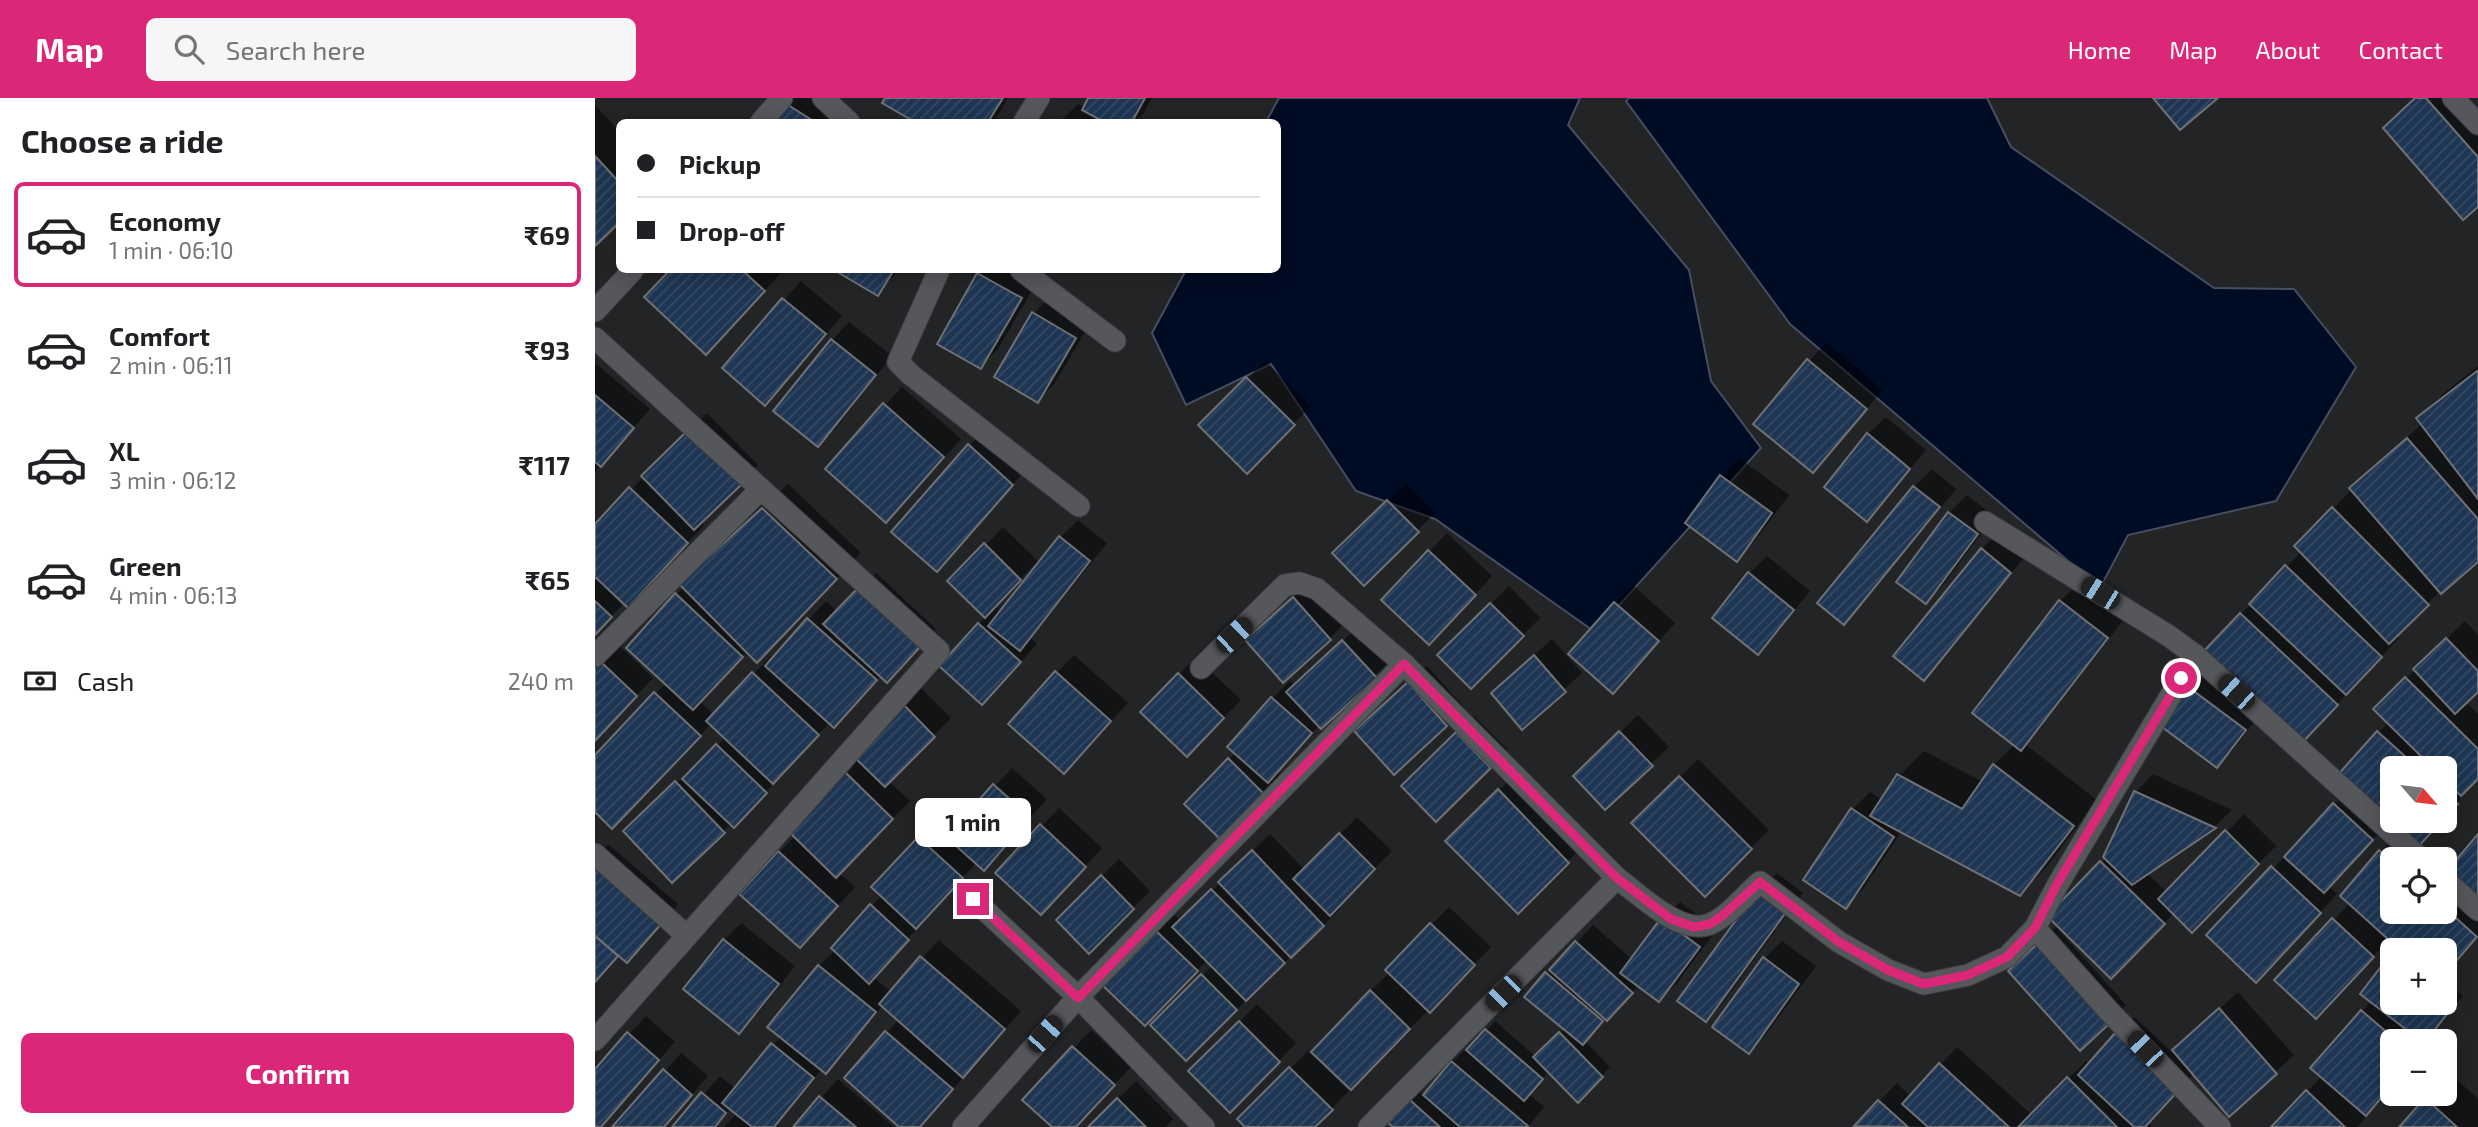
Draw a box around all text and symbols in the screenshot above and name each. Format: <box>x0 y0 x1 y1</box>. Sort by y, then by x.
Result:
search box <box>146 18 636 81</box>
text: Map <box>35 29 104 69</box>
icon: search <box>170 30 208 68</box>
text: Search here <box>226 34 365 65</box>
text: Home <box>2068 35 2131 64</box>
text: Map <box>2169 35 2217 64</box>
text: About <box>2255 35 2321 64</box>
text: Contact <box>2359 35 2443 64</box>
text: Choose a ride <box>21 121 224 159</box>
text: Pickup <box>679 148 761 179</box>
icon: car <box>25 203 88 266</box>
text: Economy <box>109 205 221 236</box>
text: Drop-off <box>679 215 784 246</box>
text: ₹69 <box>524 219 570 250</box>
text: 1 min · 06:10 <box>109 236 234 264</box>
icon: car <box>25 318 88 381</box>
text: Comfort <box>109 320 210 351</box>
text: ₹93 <box>525 334 570 365</box>
text: 2 min · 06:11 <box>109 351 233 379</box>
icon: car <box>25 433 88 496</box>
text: XL <box>109 435 140 466</box>
text: ₹117 <box>518 449 570 480</box>
text: 3 min · 06:12 <box>109 466 236 494</box>
icon: car <box>25 548 88 611</box>
text: Green <box>109 550 182 581</box>
text: ₹65 <box>525 564 570 595</box>
car <box>2077 573 2124 613</box>
text: 4 min · 06:13 <box>109 581 238 609</box>
car <box>1212 613 1257 657</box>
icon: cash <box>21 662 59 700</box>
route start <box>2165 662 2197 694</box>
text: Cash <box>77 665 134 696</box>
text: 240 m <box>508 667 574 695</box>
car <box>2214 670 2259 714</box>
north arrow <box>2380 756 2457 833</box>
map controls <box>2380 756 2457 1106</box>
callout: 1 min <box>915 798 1031 846</box>
text: 1 min <box>945 808 1001 836</box>
button: locate <box>2380 847 2457 924</box>
route end <box>957 883 989 915</box>
button: + <box>2380 938 2457 1015</box>
car <box>1481 971 1526 1015</box>
car <box>1024 1011 1067 1057</box>
car <box>2123 1027 2168 1071</box>
button: − <box>2380 1029 2457 1106</box>
button: Confirm <box>21 1033 574 1113</box>

